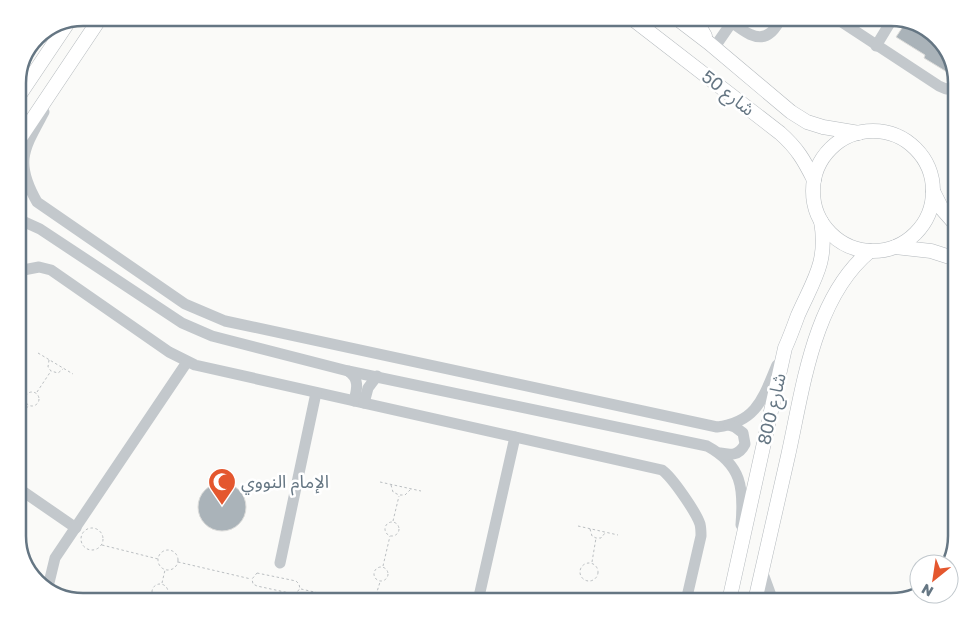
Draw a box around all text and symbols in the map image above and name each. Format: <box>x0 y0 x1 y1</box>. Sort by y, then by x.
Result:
street label: شارع 50 <box>695 65 760 123</box>
street label: شارع 800 <box>752 371 794 448</box>
mosque icon: الإمام النووي <box>207 467 237 506</box>
place label: الإمام النووي <box>241 470 329 496</box>
north arrow <box>909 554 959 604</box>
text: N <box>918 581 936 601</box>

